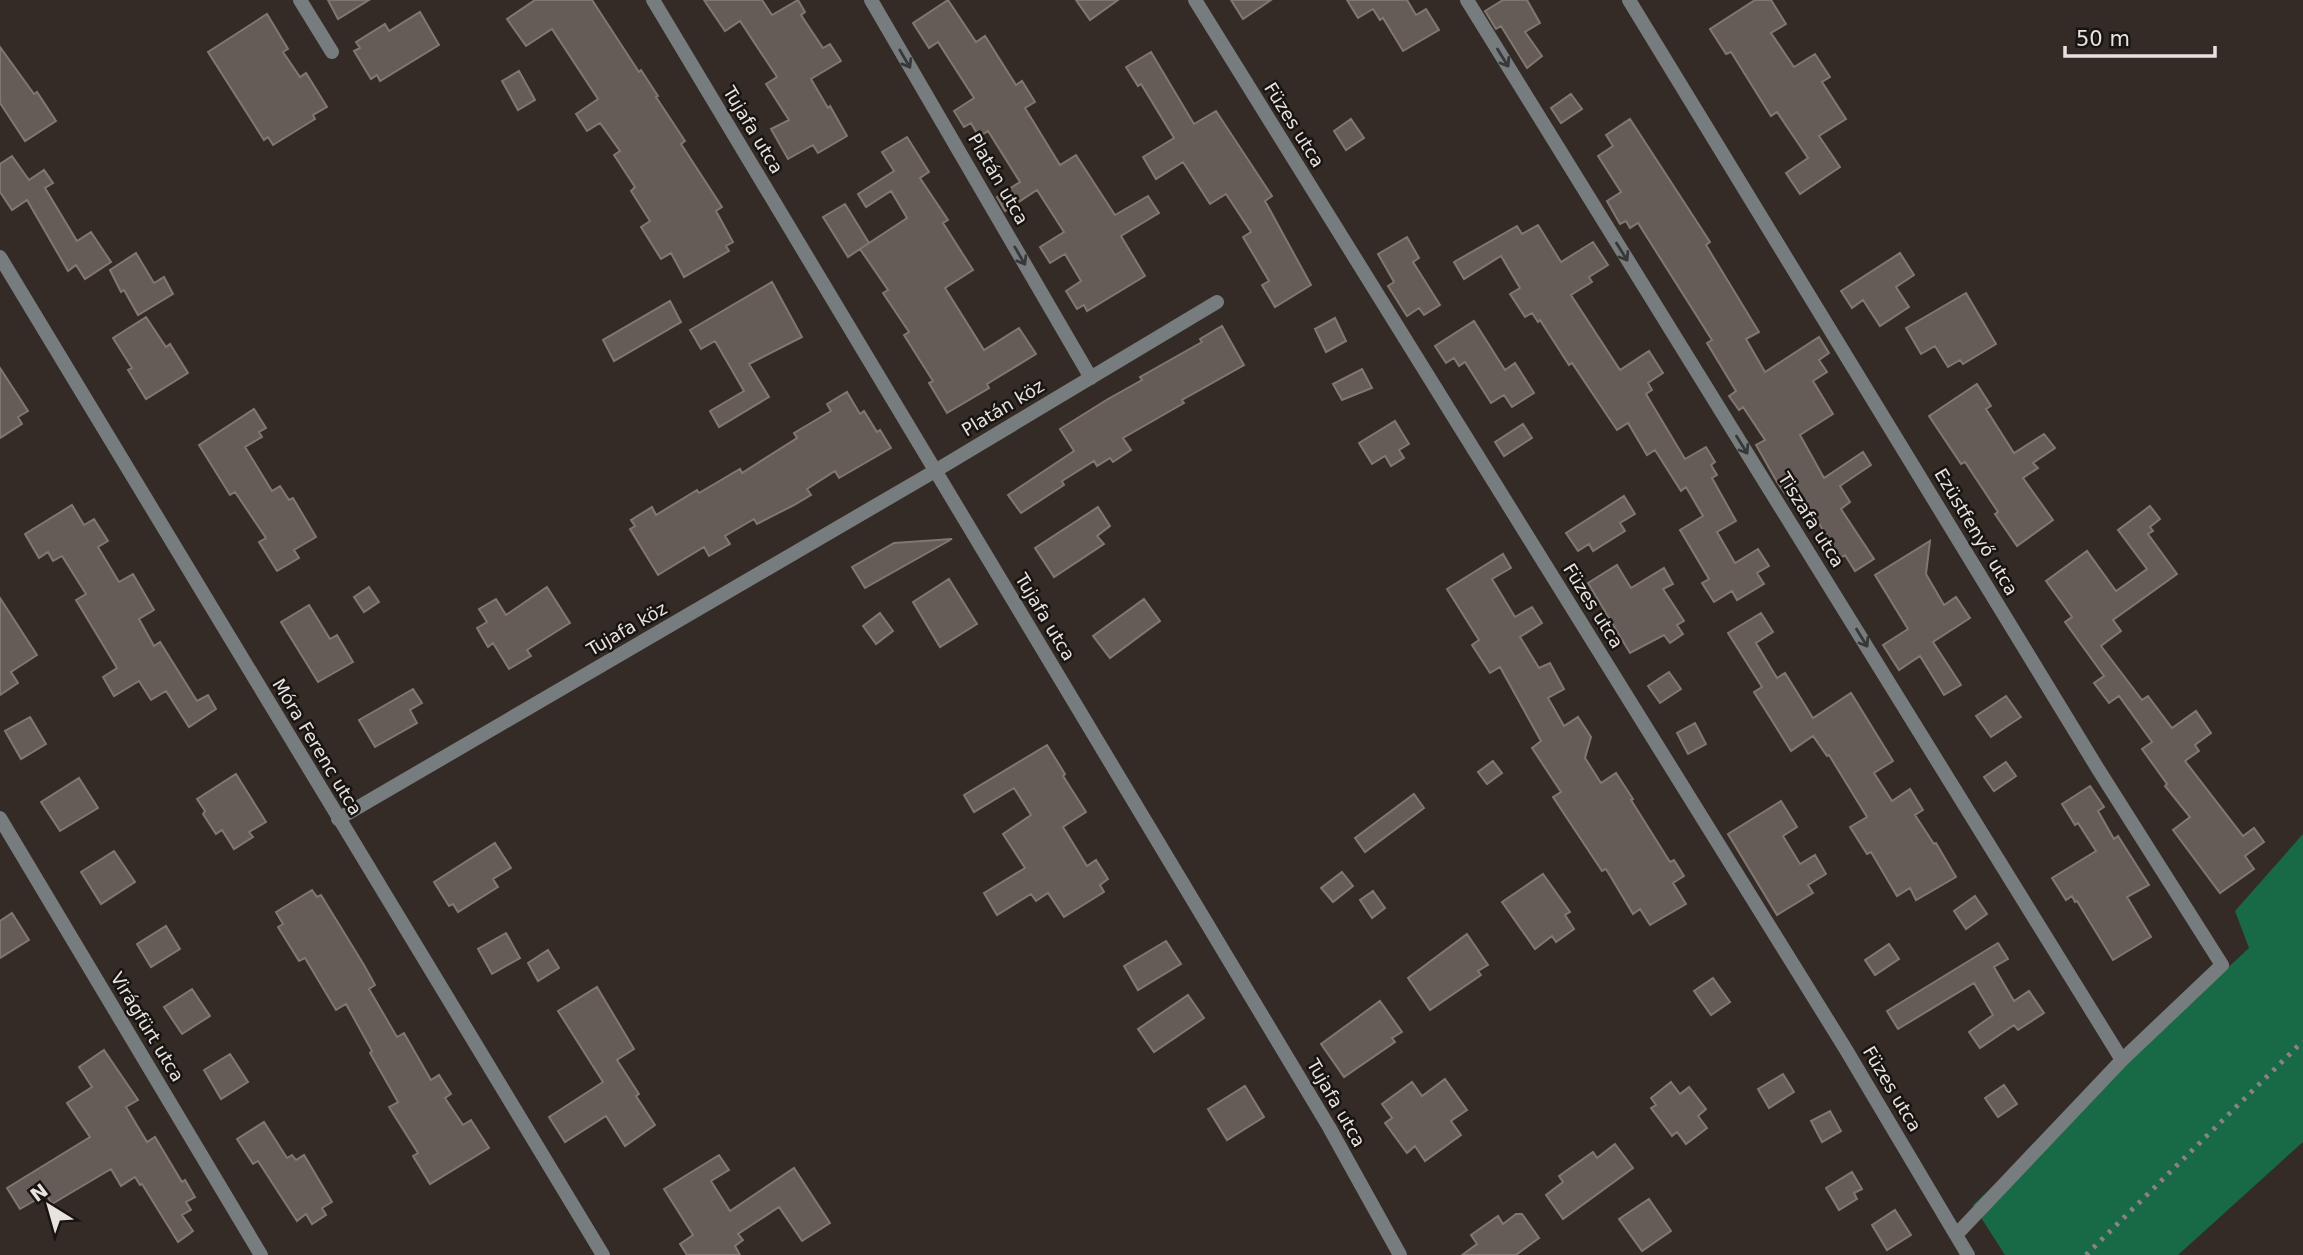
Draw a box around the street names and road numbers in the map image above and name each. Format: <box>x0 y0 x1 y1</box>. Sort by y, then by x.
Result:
street label: Füzes utca <box>1260 79 1329 171</box>
street label: Tujafa utca <box>719 81 788 177</box>
street label: Platán utca <box>964 130 1033 228</box>
street label: Platán köz <box>958 375 1048 440</box>
street label: Ezüstfenyő utca <box>1930 465 2023 599</box>
street label: Tiszafa utca <box>1773 468 1849 571</box>
street label: Füzes utca <box>1559 560 1628 652</box>
street label: Tujafa utca <box>1011 568 1080 664</box>
street label: Tujafa köz <box>582 597 671 660</box>
street label: Móra Ferenc utca <box>268 675 367 819</box>
street label: Virágfürt utca <box>106 968 188 1085</box>
street label: Füzes utca <box>1859 1042 1926 1135</box>
street label: Tujafa utca <box>1302 1054 1370 1151</box>

